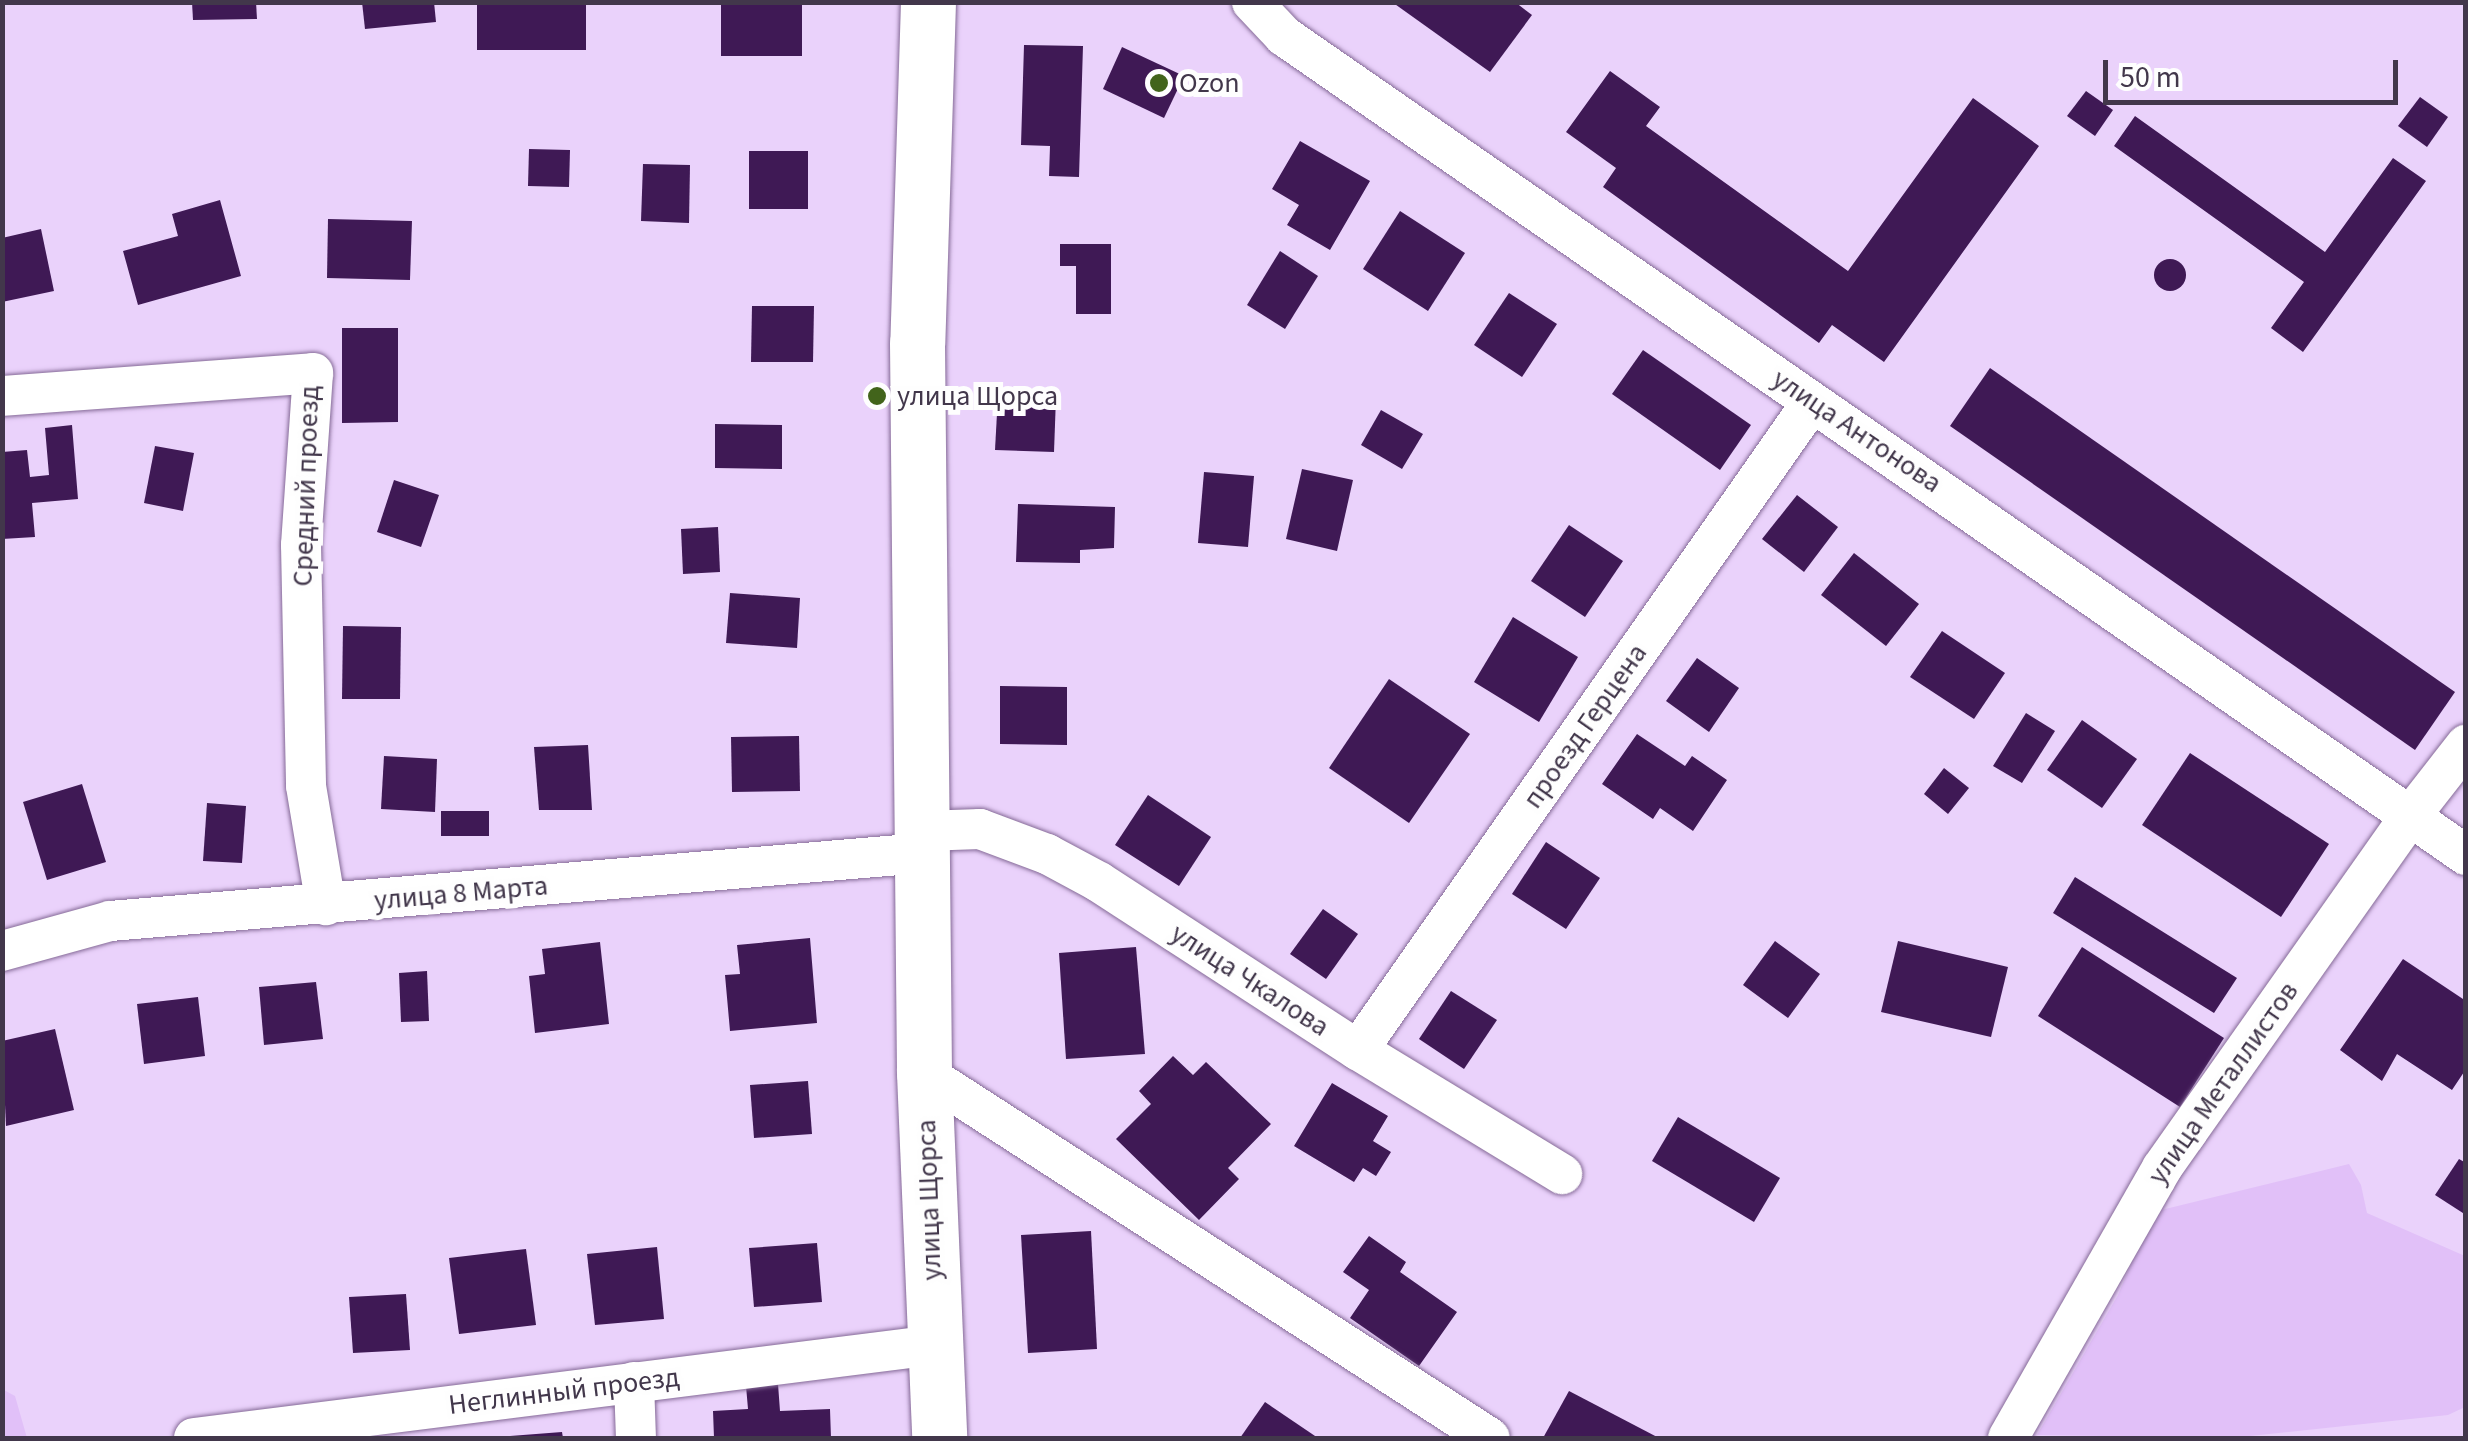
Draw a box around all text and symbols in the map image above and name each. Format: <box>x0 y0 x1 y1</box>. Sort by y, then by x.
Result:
scale bar <box>2108 40 2403 102</box>
text: 50 m <box>2120 56 2181 99</box>
place label: Ozon <box>1179 66 1239 100</box>
marker: Ozon <box>1148 72 1170 94</box>
street label: улица Антонова <box>1766 362 1948 500</box>
place label: улица Щорса <box>897 379 1058 413</box>
street label: Средний проезд <box>286 385 326 587</box>
marker: улица Щорса <box>866 385 888 407</box>
street label: проезд Герцена <box>1516 637 1654 815</box>
street label: улица 8 Марта <box>373 869 549 917</box>
street label: улица Чкалова <box>1165 916 1335 1044</box>
street label: улица Металлистов <box>2141 975 2305 1191</box>
street label: улица Щорса <box>909 1119 949 1281</box>
street label: Неглинный проезд <box>447 1360 681 1422</box>

